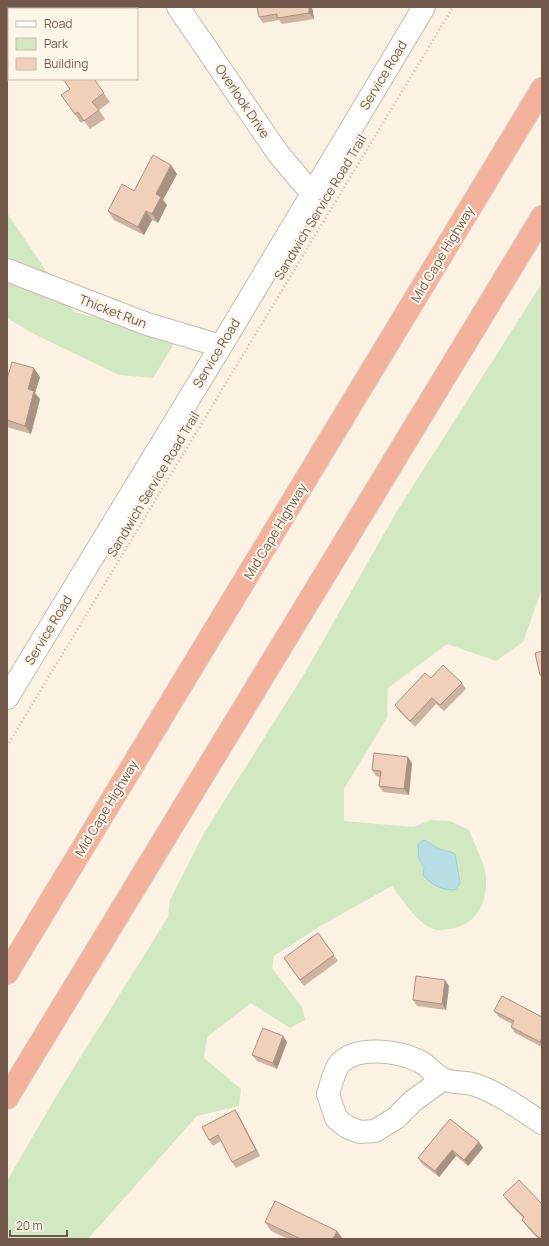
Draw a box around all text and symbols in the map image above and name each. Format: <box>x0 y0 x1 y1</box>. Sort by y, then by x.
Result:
legend <box>8 8 138 80</box>
text: Road <box>44 15 72 32</box>
text: Park <box>44 35 69 52</box>
street label: Service Road <box>355 37 411 113</box>
text: Building <box>44 55 88 72</box>
street label: Overlook Drive <box>212 60 275 142</box>
street label: Sandwich Service Road Trail <box>269 131 371 283</box>
street label: Mid Cape Highway <box>406 202 478 305</box>
street label: Thicket Run <box>77 290 149 332</box>
street label: Service Road <box>188 315 244 391</box>
street label: Sandwich Service Road Trail <box>102 408 204 560</box>
street label: Mid Cape Highway <box>239 479 311 582</box>
street label: Service Road <box>20 592 76 668</box>
street label: Mid Cape Highway <box>70 756 142 859</box>
scale bar <box>10 1212 67 1238</box>
text: 20 m <box>16 1217 43 1234</box>

